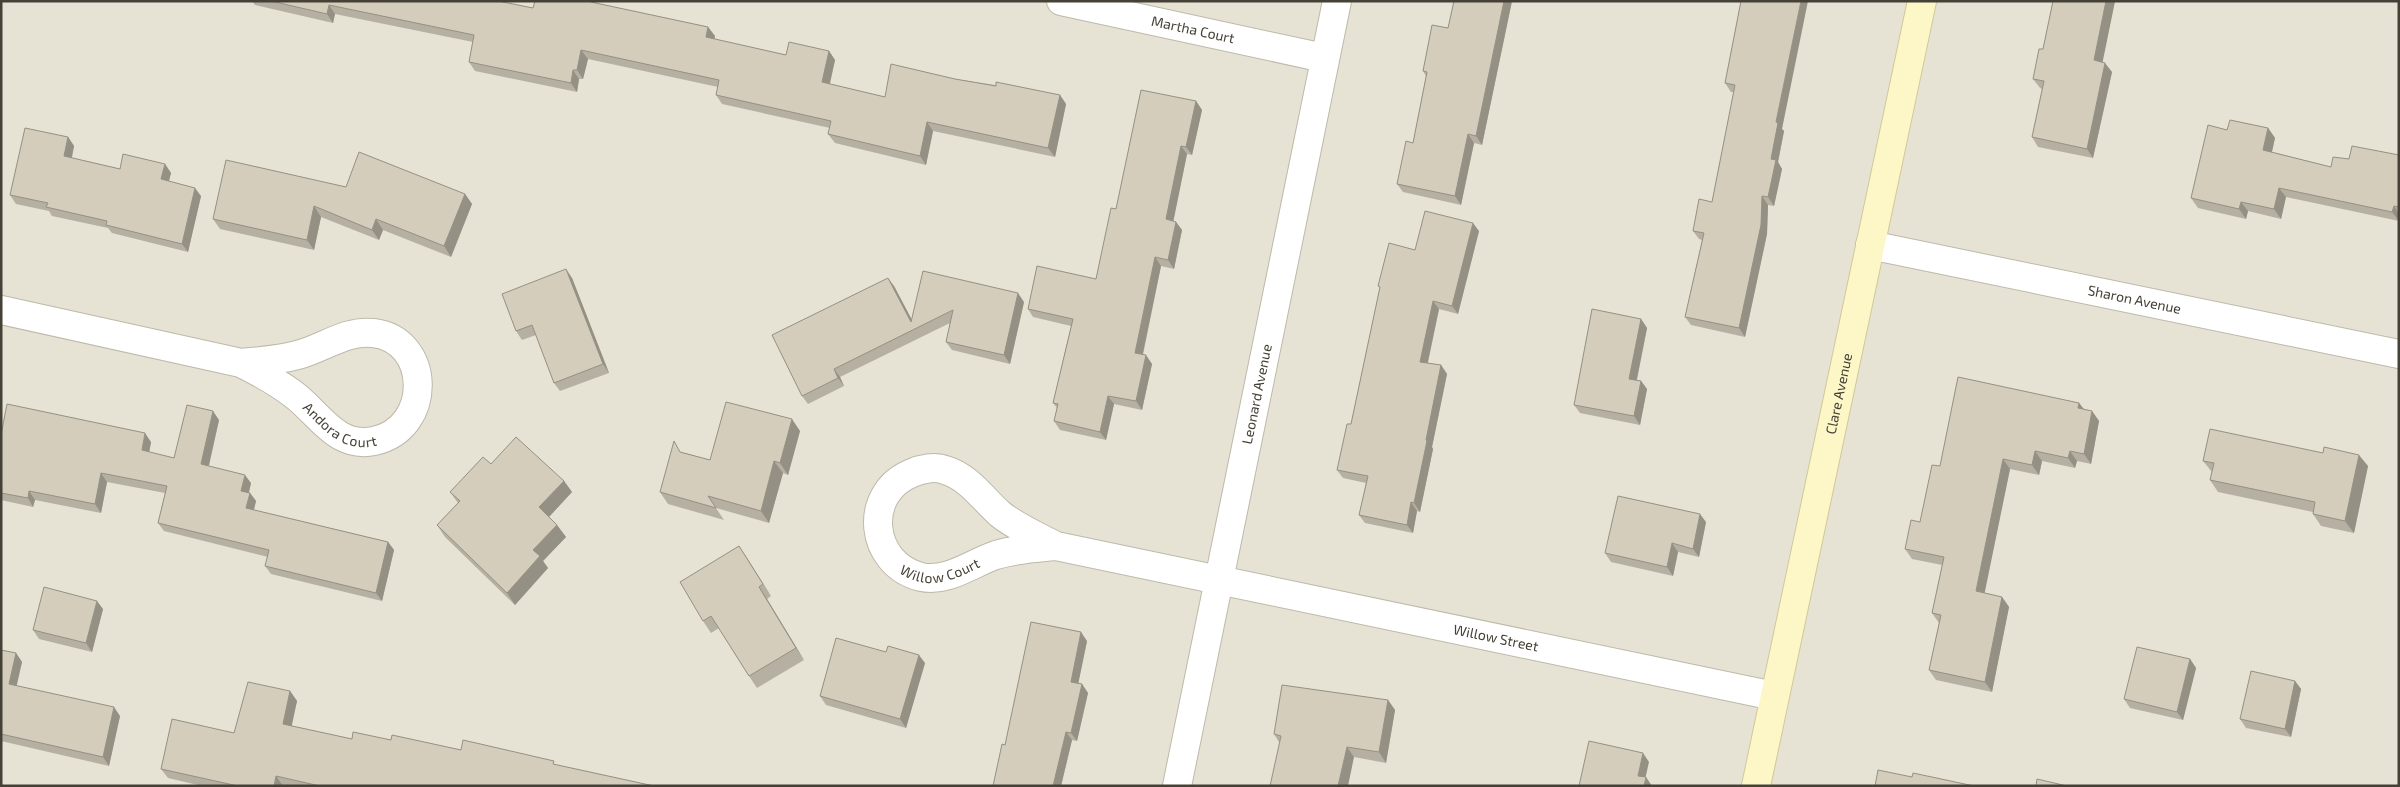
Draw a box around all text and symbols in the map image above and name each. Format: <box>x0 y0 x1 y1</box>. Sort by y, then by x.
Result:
street label: Martha Court <box>1150 12 1236 46</box>
street label: Sharon Avenue <box>2086 281 2183 317</box>
street label: Leonard Avenue <box>1238 342 1275 446</box>
street label: Clare Avenue <box>1822 351 1855 436</box>
street label: Andora Court <box>300 398 378 450</box>
street label: Willow Court <box>897 554 982 586</box>
street label: Willow Street <box>1452 620 1540 655</box>

